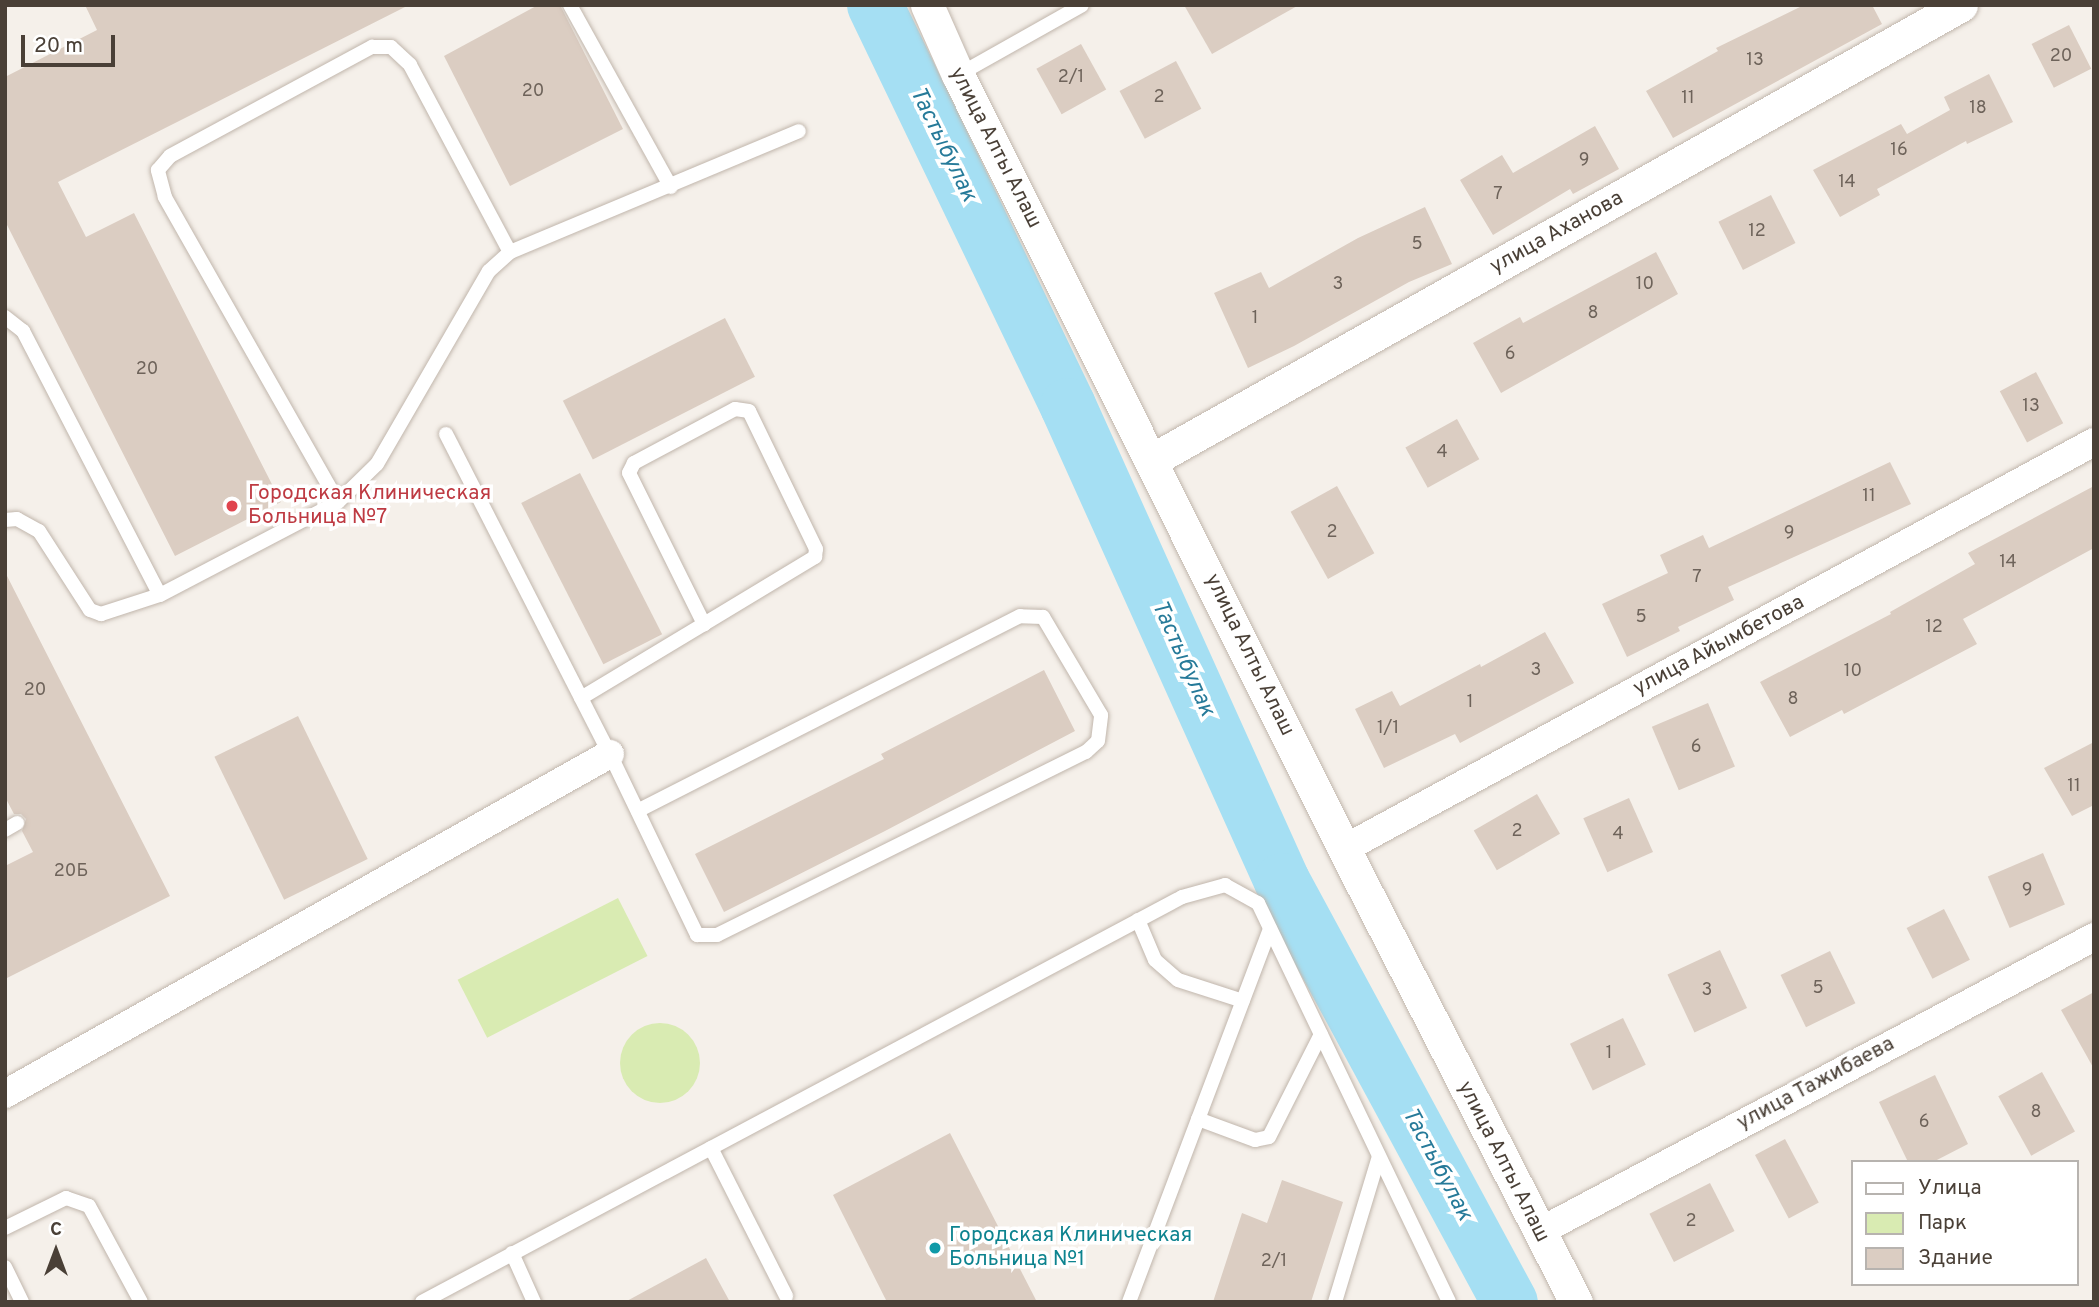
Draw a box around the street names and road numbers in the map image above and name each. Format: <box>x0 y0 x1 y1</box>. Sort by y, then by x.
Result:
street label: улица Алты Алаш <box>943 63 1047 233</box>
street label: улица Аханова <box>1486 186 1628 280</box>
street label: улица Алты Алаш <box>1198 569 1300 741</box>
street label: улица Айымбетова <box>1629 590 1809 702</box>
street label: улица Тажибаева <box>1733 1032 1899 1136</box>
street label: улица Алты Алаш <box>1451 1077 1555 1247</box>

